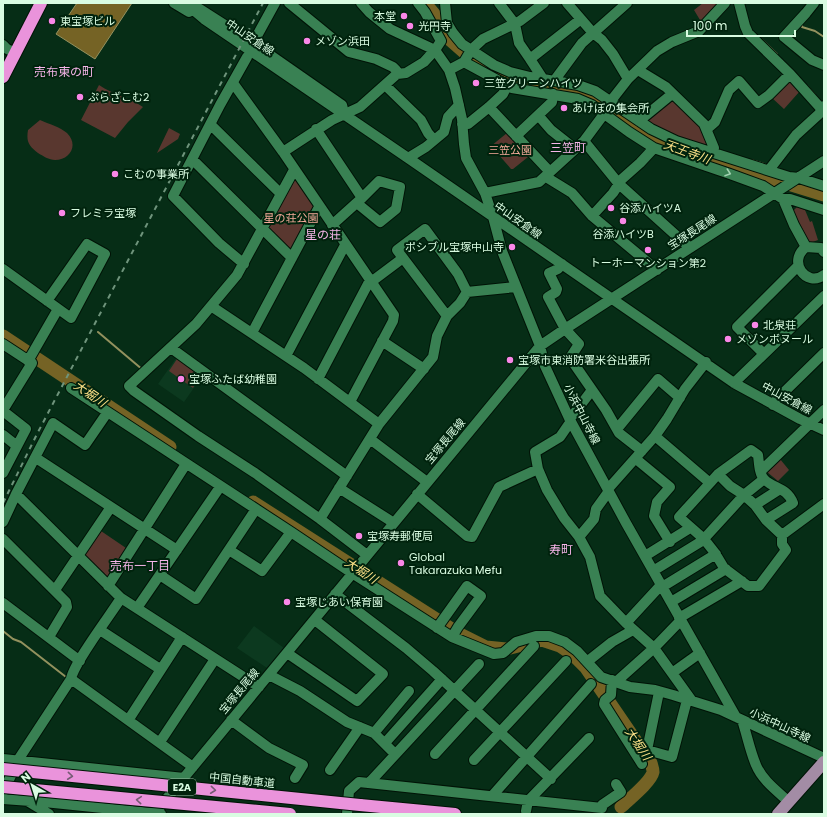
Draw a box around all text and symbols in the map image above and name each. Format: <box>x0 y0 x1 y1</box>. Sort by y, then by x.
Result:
place label: 本堂 <box>374 8 396 24</box>
marker: 本堂 <box>399 11 409 21</box>
scale bar <box>687 12 795 38</box>
place label: 東宝塚ビル <box>60 13 115 29</box>
street label: 中山安倉線 <box>223 15 277 59</box>
marker: 東宝塚ビル <box>47 16 57 26</box>
text: 100 m <box>693 17 727 34</box>
place label: 光円寺 <box>418 18 451 34</box>
marker: 光円寺 <box>405 21 415 31</box>
place label: メゾン浜田 <box>315 33 370 49</box>
marker: メゾン浜田 <box>302 36 312 46</box>
district label: 売布東の町 <box>34 63 94 80</box>
place label: 三笠グリーンハイツ <box>484 75 582 91</box>
marker: 三笠グリーンハイツ <box>471 78 481 88</box>
place label: ぷらざこむ2 <box>88 89 149 105</box>
marker: ぷらざこむ2 <box>75 92 85 102</box>
place label: あけぼの集会所 <box>572 100 650 116</box>
marker: あけぼの集会所 <box>559 103 569 113</box>
water label: 天王寺川 <box>662 135 715 168</box>
district label: 三笠町 <box>550 139 586 156</box>
park label: 三笠公園 <box>488 142 532 158</box>
place label: こむの事業所 <box>123 166 190 182</box>
one-way arrow <box>725 168 732 177</box>
marker: こむの事業所 <box>110 169 120 179</box>
street label: 中山安倉線 <box>491 198 545 242</box>
place label: 谷添ハイツA <box>619 200 682 216</box>
marker: 谷添ハイツA <box>606 203 616 213</box>
place label: フレミラ宝塚 <box>70 205 136 221</box>
marker: フレミラ宝塚 <box>57 208 67 218</box>
park label: 星の荘公園 <box>264 210 319 226</box>
street label: 宝塚長尾線 <box>665 210 719 254</box>
marker: 谷添ハイツB <box>618 216 628 226</box>
district label: 星の荘 <box>305 226 341 243</box>
place label: 谷添ハイツB <box>592 226 654 242</box>
place label: ポシブル宝塚中山寺 <box>405 239 504 255</box>
marker: ポシブル宝塚中山寺 <box>507 242 517 252</box>
marker: トーホーマンション第2 <box>643 245 653 255</box>
place label: トーホーマンション第2 <box>590 255 706 271</box>
place label: 北泉荘 <box>763 317 796 333</box>
marker: 北泉荘 <box>750 320 760 330</box>
place label: メゾンボヌール <box>736 331 813 347</box>
marker: メゾンボヌール <box>723 334 733 344</box>
place label: 宝塚市東消防署米谷出張所 <box>518 352 651 368</box>
marker: 宝塚市東消防署米谷出張所 <box>505 355 515 365</box>
place label: 宝塚ふたば幼稚園 <box>189 371 277 387</box>
marker: 宝塚ふたば幼稚園 <box>176 374 186 384</box>
water label: 大堀川 <box>71 376 112 412</box>
street label: 中山安倉線 <box>759 378 815 418</box>
street label: 小浜中山寺線 <box>560 381 604 447</box>
street label: 宝塚長尾線 <box>421 415 469 467</box>
place label: 宝塚寿郵便局 <box>367 528 433 544</box>
marker: 宝塚寿郵便局 <box>354 531 364 541</box>
district label: 寿町 <box>549 541 573 558</box>
place label: Global Takarazuka Mefu <box>409 549 502 578</box>
water label: 大堀川 <box>342 554 383 589</box>
district label: 売布一丁目 <box>110 557 170 574</box>
marker: Global Takarazuka Mefu <box>396 558 406 568</box>
place label: 宝塚じあい保育園 <box>295 594 383 610</box>
marker: 宝塚じあい保育園 <box>282 597 292 607</box>
street label: 宝塚長尾線 <box>215 665 263 717</box>
street label: 小浜中山寺線 <box>747 704 813 746</box>
water label: 大堀川 <box>621 724 657 765</box>
north arrow <box>12 765 52 805</box>
text: N <box>17 768 34 786</box>
street label: 中国自動車道 <box>208 769 276 791</box>
one-way arrow <box>67 771 73 780</box>
road number: E2A <box>168 779 196 795</box>
one-way arrow <box>210 785 216 794</box>
one-way arrow <box>136 796 142 805</box>

